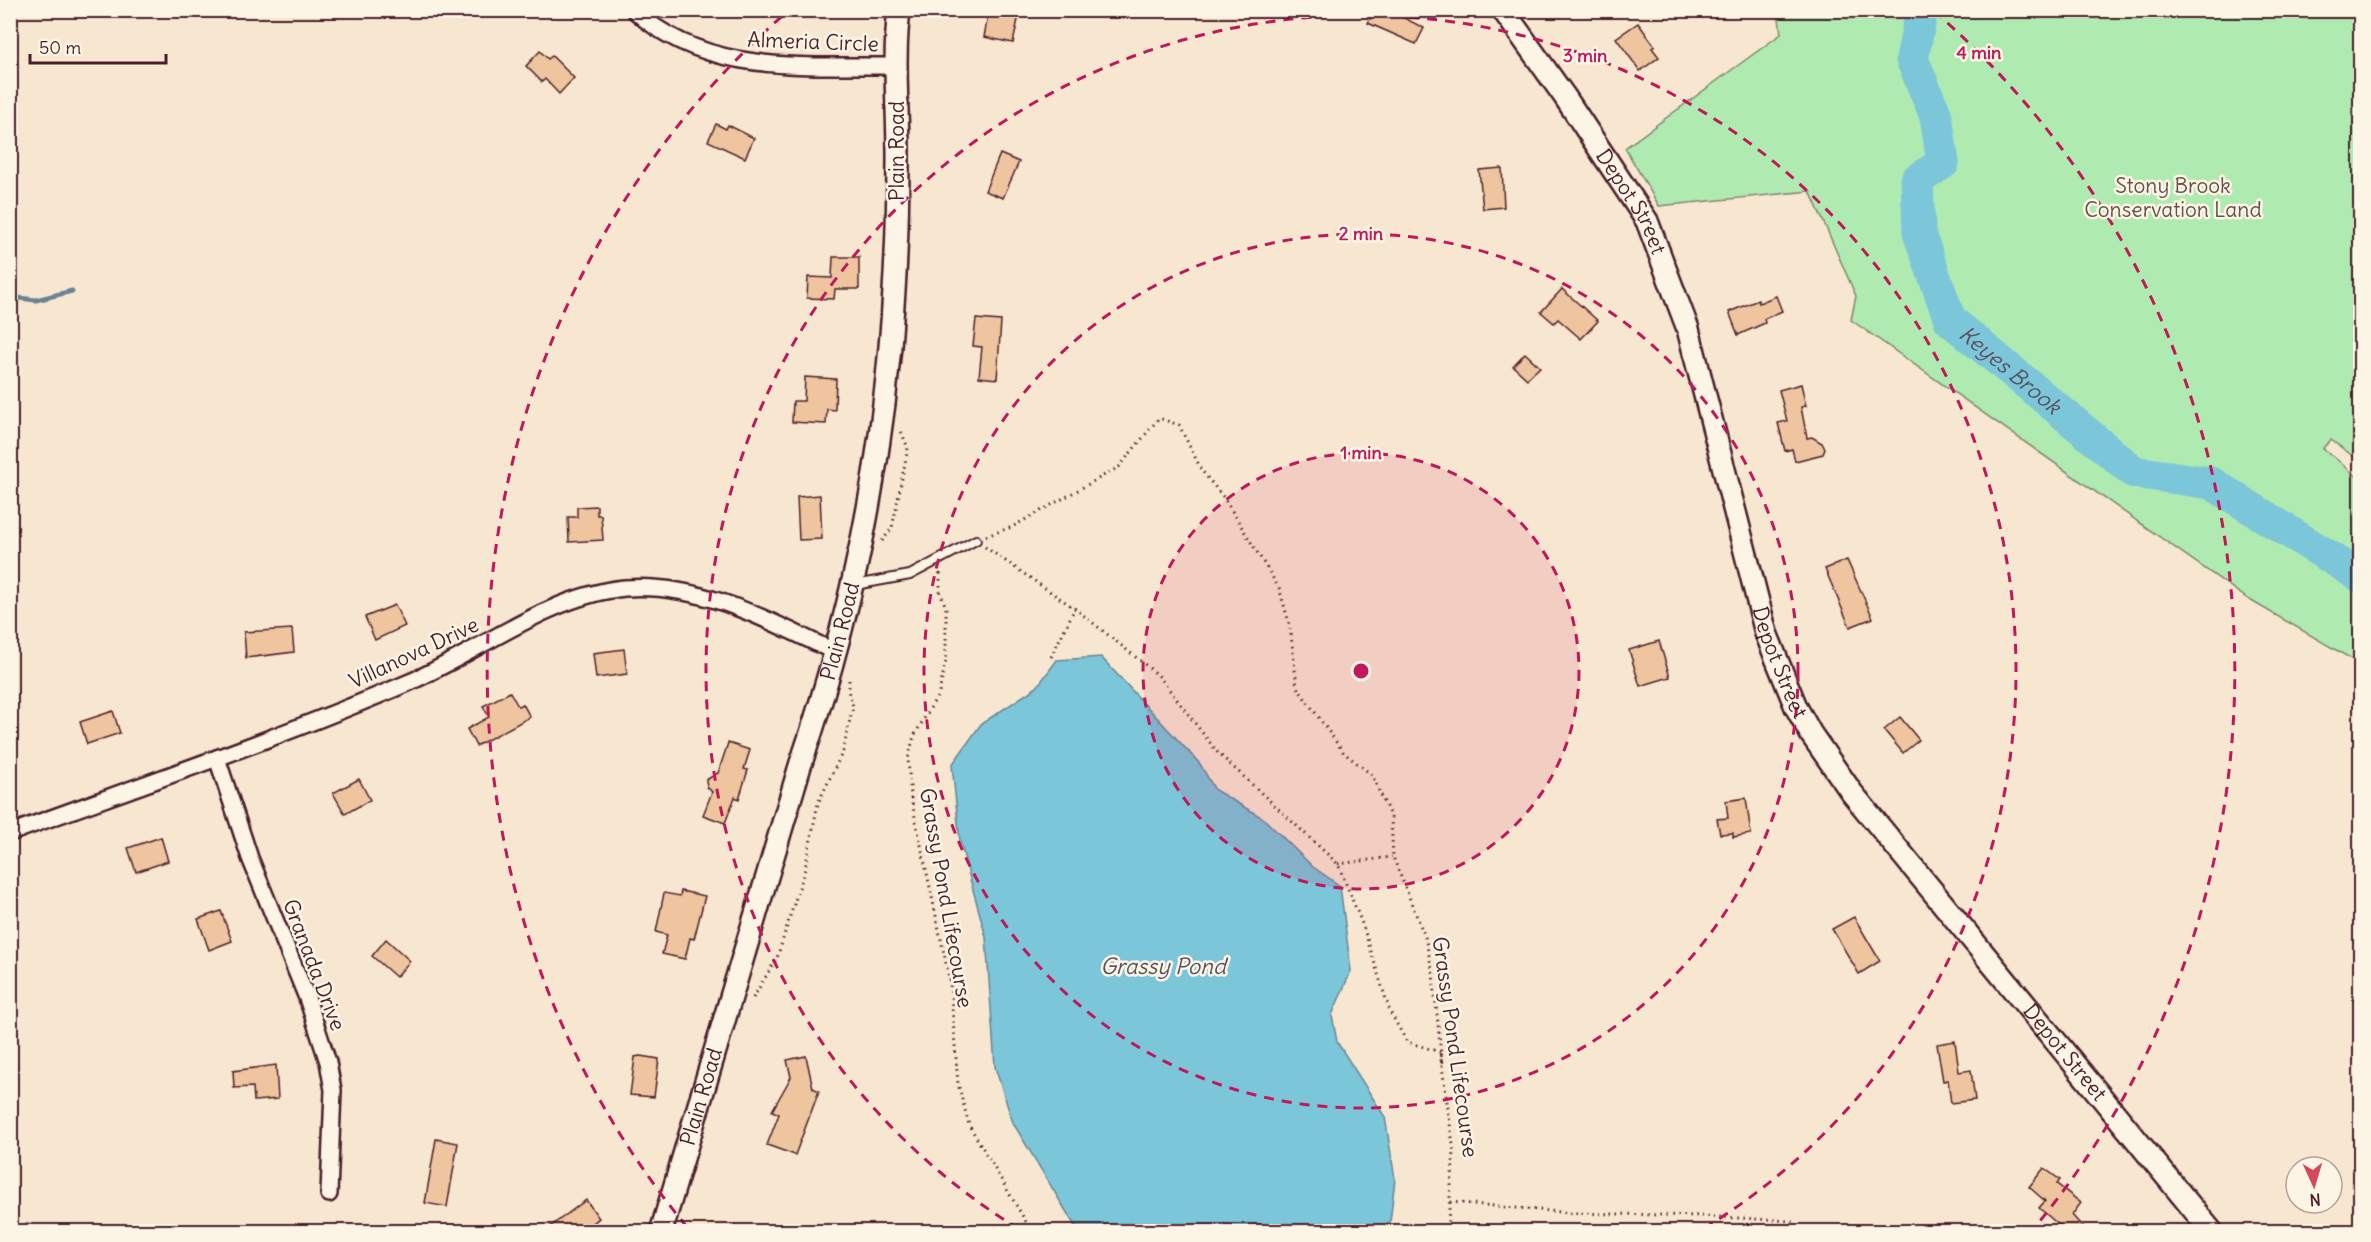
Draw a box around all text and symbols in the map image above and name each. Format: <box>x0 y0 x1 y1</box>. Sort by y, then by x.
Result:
street label: Almeria Circle <box>747 26 879 57</box>
scale bar <box>30 27 166 65</box>
text: 50 m <box>39 36 81 59</box>
text: 4 min <box>1957 41 2002 64</box>
text: 3 min <box>1563 44 1608 67</box>
street label: Plain Road <box>883 101 910 201</box>
street label: Depot Street <box>1590 144 1672 258</box>
park label: Stony Brook Conservation Land <box>2084 172 2262 223</box>
text: 2 min <box>1339 222 1384 245</box>
water label: Keyes Brook <box>1954 320 2068 421</box>
text: 1 min <box>1340 441 1382 464</box>
street label: Plain Road <box>814 579 865 683</box>
street label: Depot Street <box>1747 603 1814 723</box>
street label: Villanova Drive <box>345 611 483 694</box>
centre of rings <box>1351 661 1371 681</box>
street label: Grassy Pond Lifecourse <box>914 786 979 1010</box>
street label: Granada Drive <box>277 895 352 1034</box>
street label: Grassy Pond Lifecourse <box>1427 935 1484 1159</box>
water label: Grassy Pond <box>1100 952 1229 980</box>
street label: Depot Street <box>2017 998 2113 1106</box>
street label: Plain Road <box>674 1045 728 1149</box>
north arrow <box>2284 1155 2344 1215</box>
text: N <box>2309 1190 2321 1210</box>

